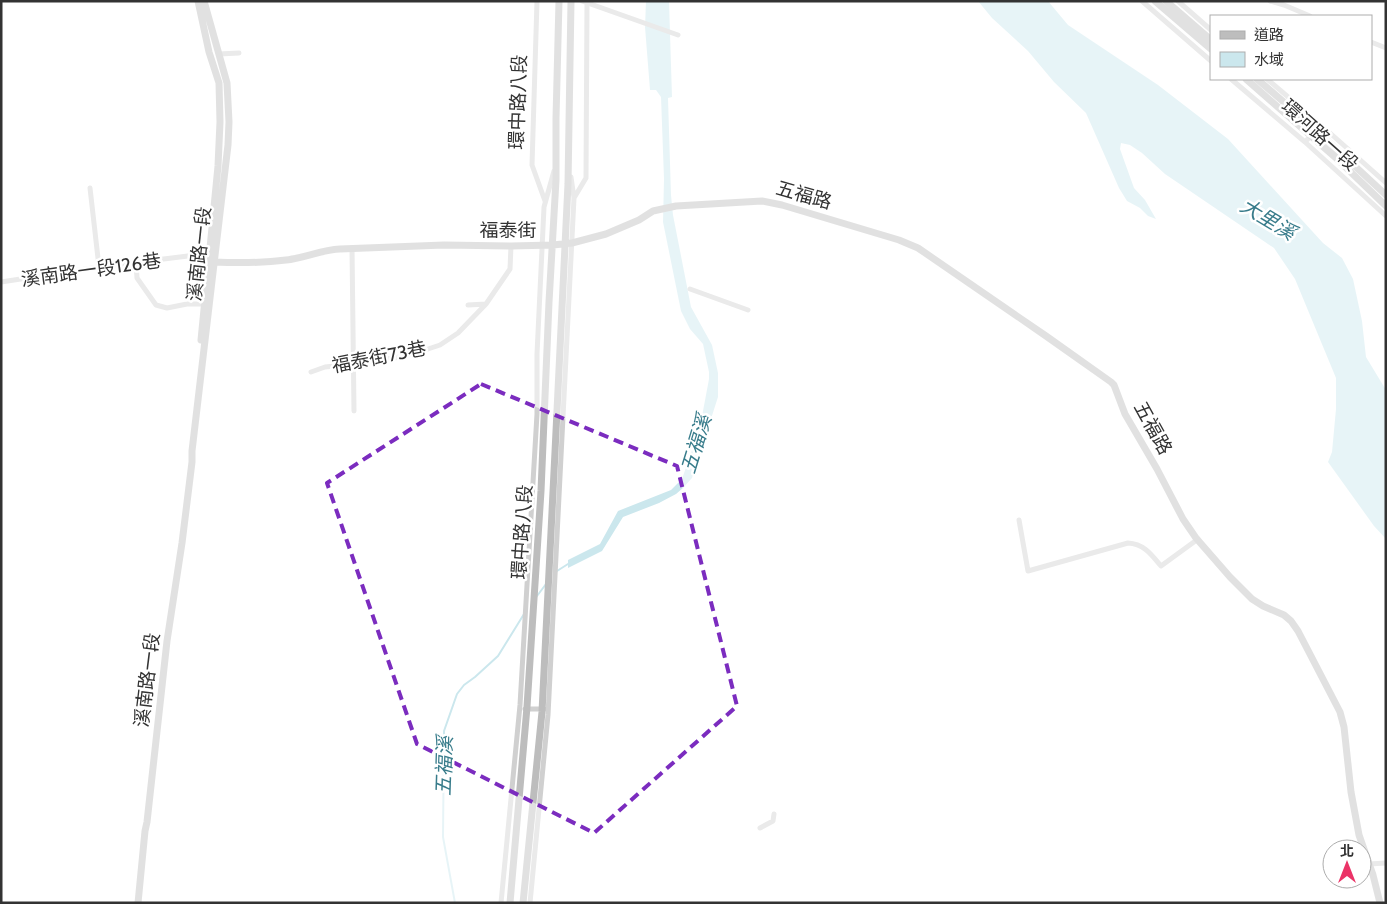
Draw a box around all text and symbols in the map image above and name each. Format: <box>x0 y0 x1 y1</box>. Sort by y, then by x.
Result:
legend <box>1210 15 1372 80</box>
text: 道路 <box>1254 26 1284 44</box>
text: 水域 <box>1254 51 1284 69</box>
street label: 環中路八段 <box>505 54 531 150</box>
street label: 環河路一段 <box>1277 95 1363 175</box>
street label: 五福路 <box>773 176 835 214</box>
water label: 大里溪 <box>1236 193 1302 246</box>
street label: 溪南路一段 <box>183 206 215 302</box>
street label: 福泰街 <box>479 219 537 242</box>
street label: 溪南路一段126巷 <box>20 249 162 291</box>
street label: 福泰街73巷 <box>330 337 428 377</box>
street label: 五福路 <box>1129 397 1177 459</box>
water label: 五福溪 <box>676 409 717 476</box>
street label: 環中路八段 <box>507 484 537 580</box>
street label: 溪南路一段 <box>130 631 164 729</box>
water label: 五福溪 <box>431 733 457 796</box>
north arrow <box>1322 839 1372 889</box>
text: 北 <box>1340 842 1354 860</box>

